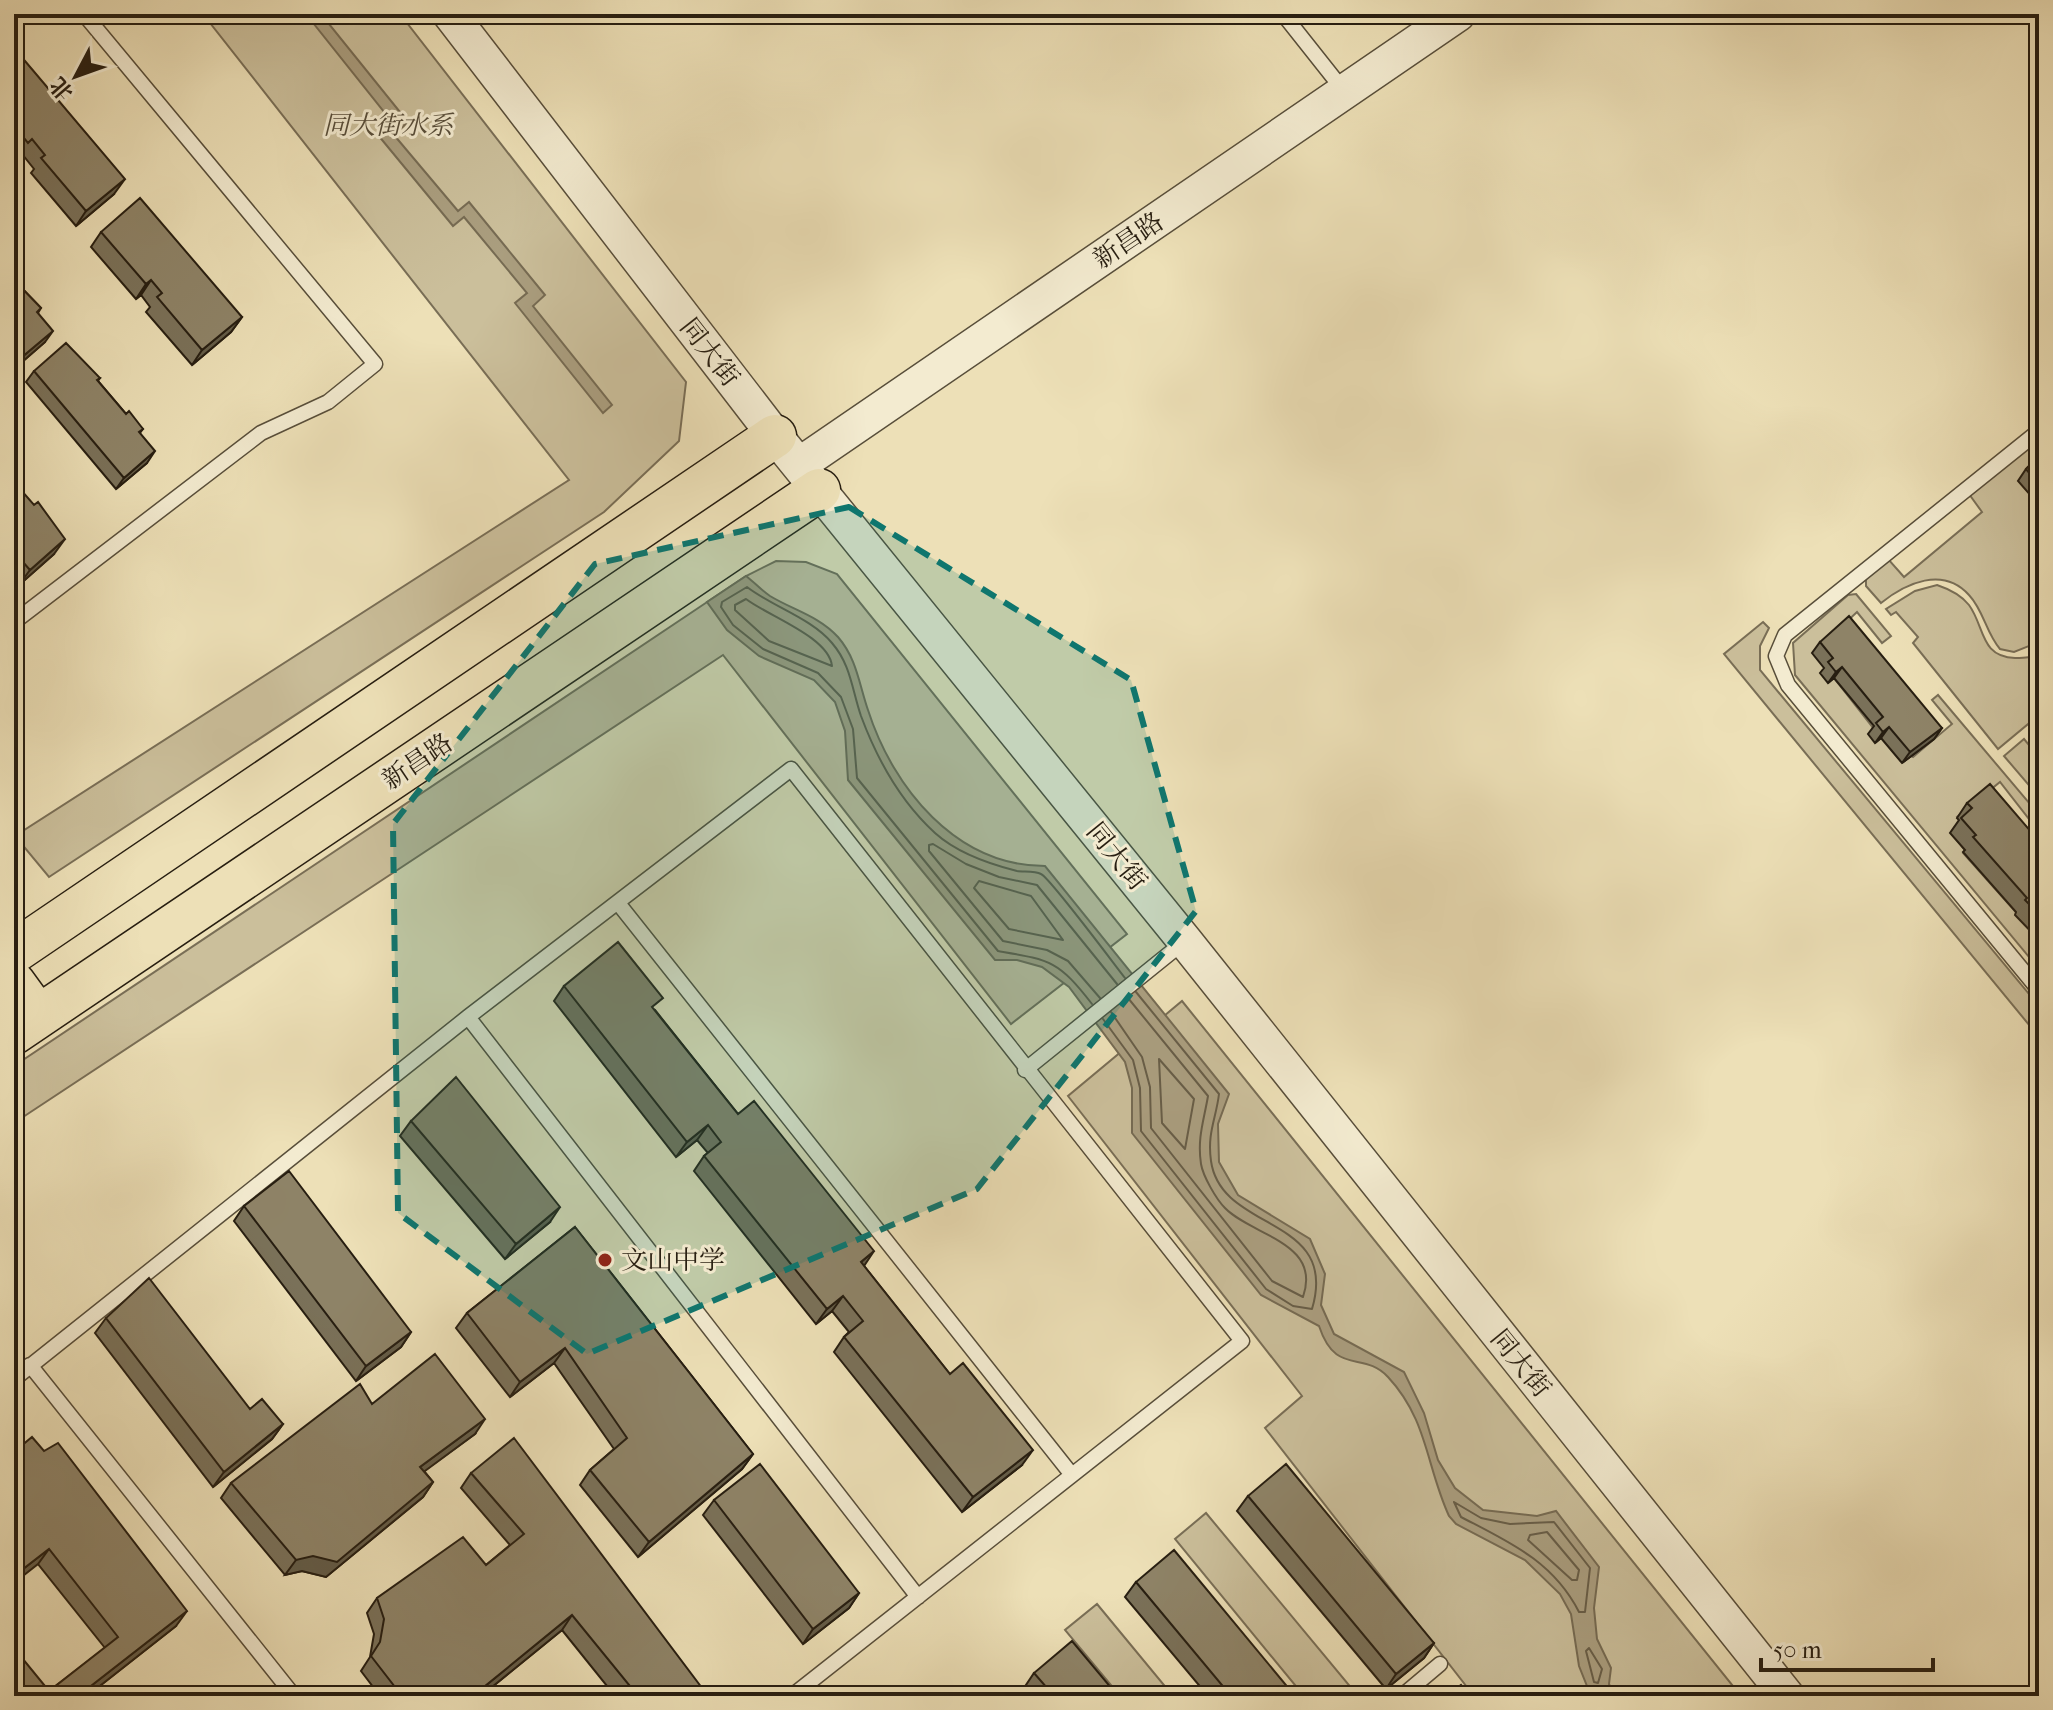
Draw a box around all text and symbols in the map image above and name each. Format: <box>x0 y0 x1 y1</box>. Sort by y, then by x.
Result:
north arrow <box>36 36 116 116</box>
text: 北 <box>45 72 79 105</box>
park label: 同大街水系 <box>323 110 455 141</box>
street label: 新昌路 <box>1087 206 1169 275</box>
street label: 同大街 <box>673 312 746 393</box>
street label: 新昌路 <box>376 727 458 796</box>
street label: 同大街 <box>1080 816 1153 896</box>
place label: 文山中学 <box>621 1245 725 1276</box>
marker: 文山中学 <box>596 1251 614 1269</box>
street label: 同大街 <box>1484 1323 1557 1403</box>
scale bar <box>1761 1622 1933 1672</box>
text: 50 m <box>1773 1636 1822 1664</box>

